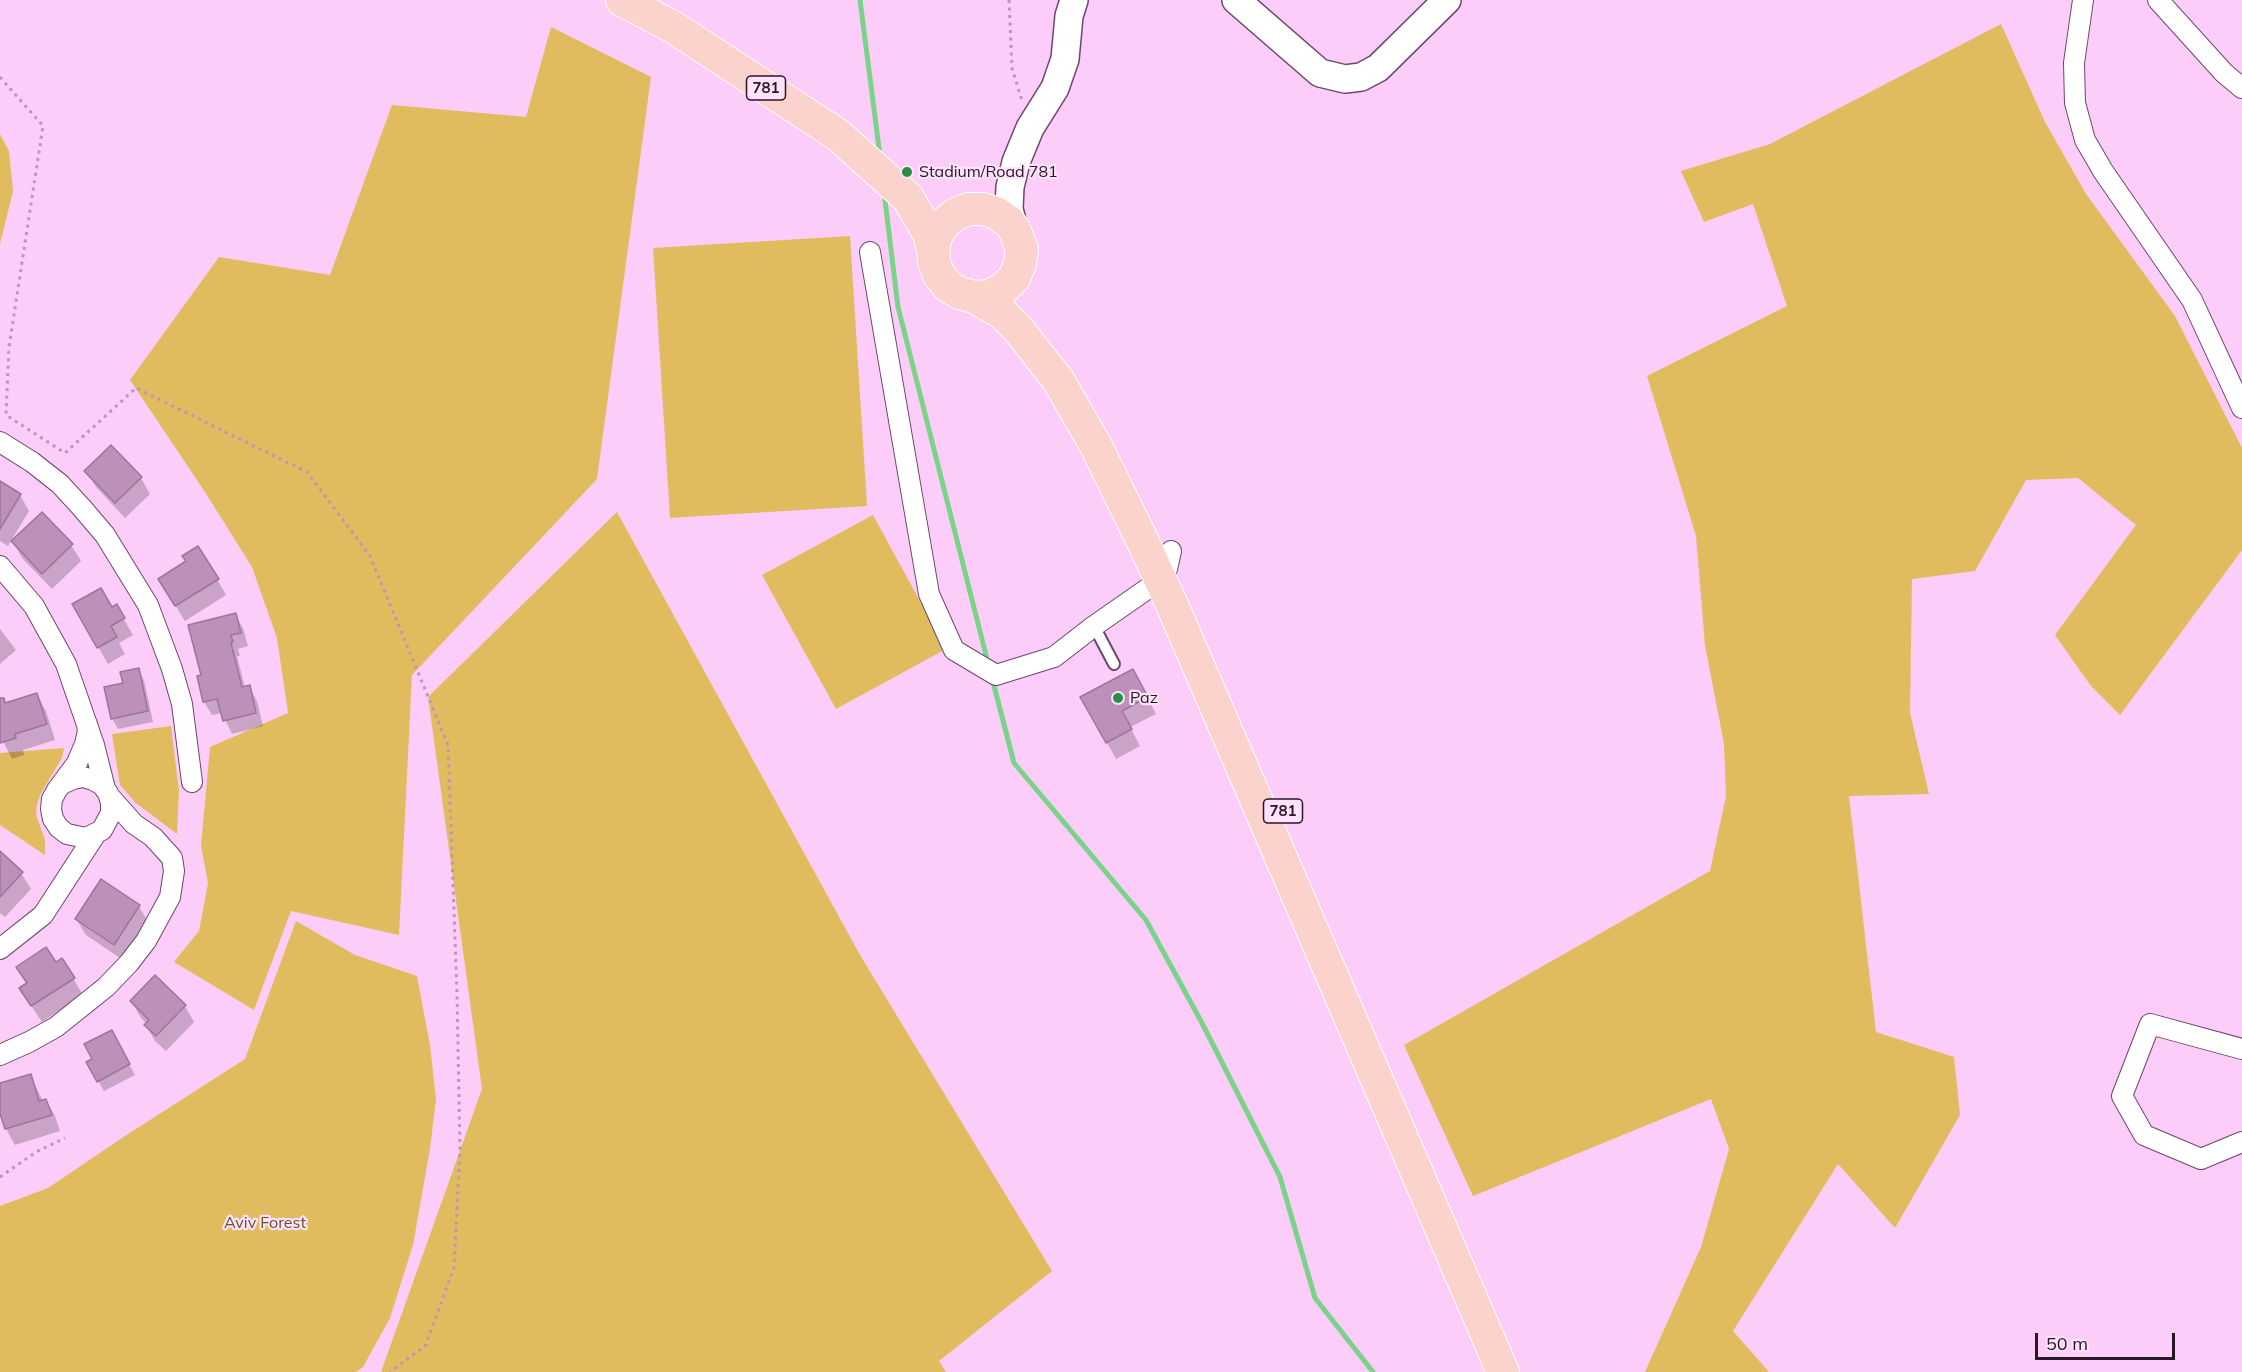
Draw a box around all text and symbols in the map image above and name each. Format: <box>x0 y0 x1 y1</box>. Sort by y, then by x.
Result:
road number: 781 <box>746 76 786 100</box>
place label: Stadium/Road 781 <box>919 162 1058 182</box>
marker: Stadium/Road 781 <box>900 165 914 179</box>
place label: Paz <box>1130 688 1158 708</box>
marker: Paz <box>1111 691 1125 705</box>
road number: 781 <box>1264 799 1302 823</box>
park label: Aviv Forest <box>224 1213 306 1233</box>
scale bar <box>2038 1321 2178 1359</box>
text: 50 m <box>2046 1332 2088 1355</box>

